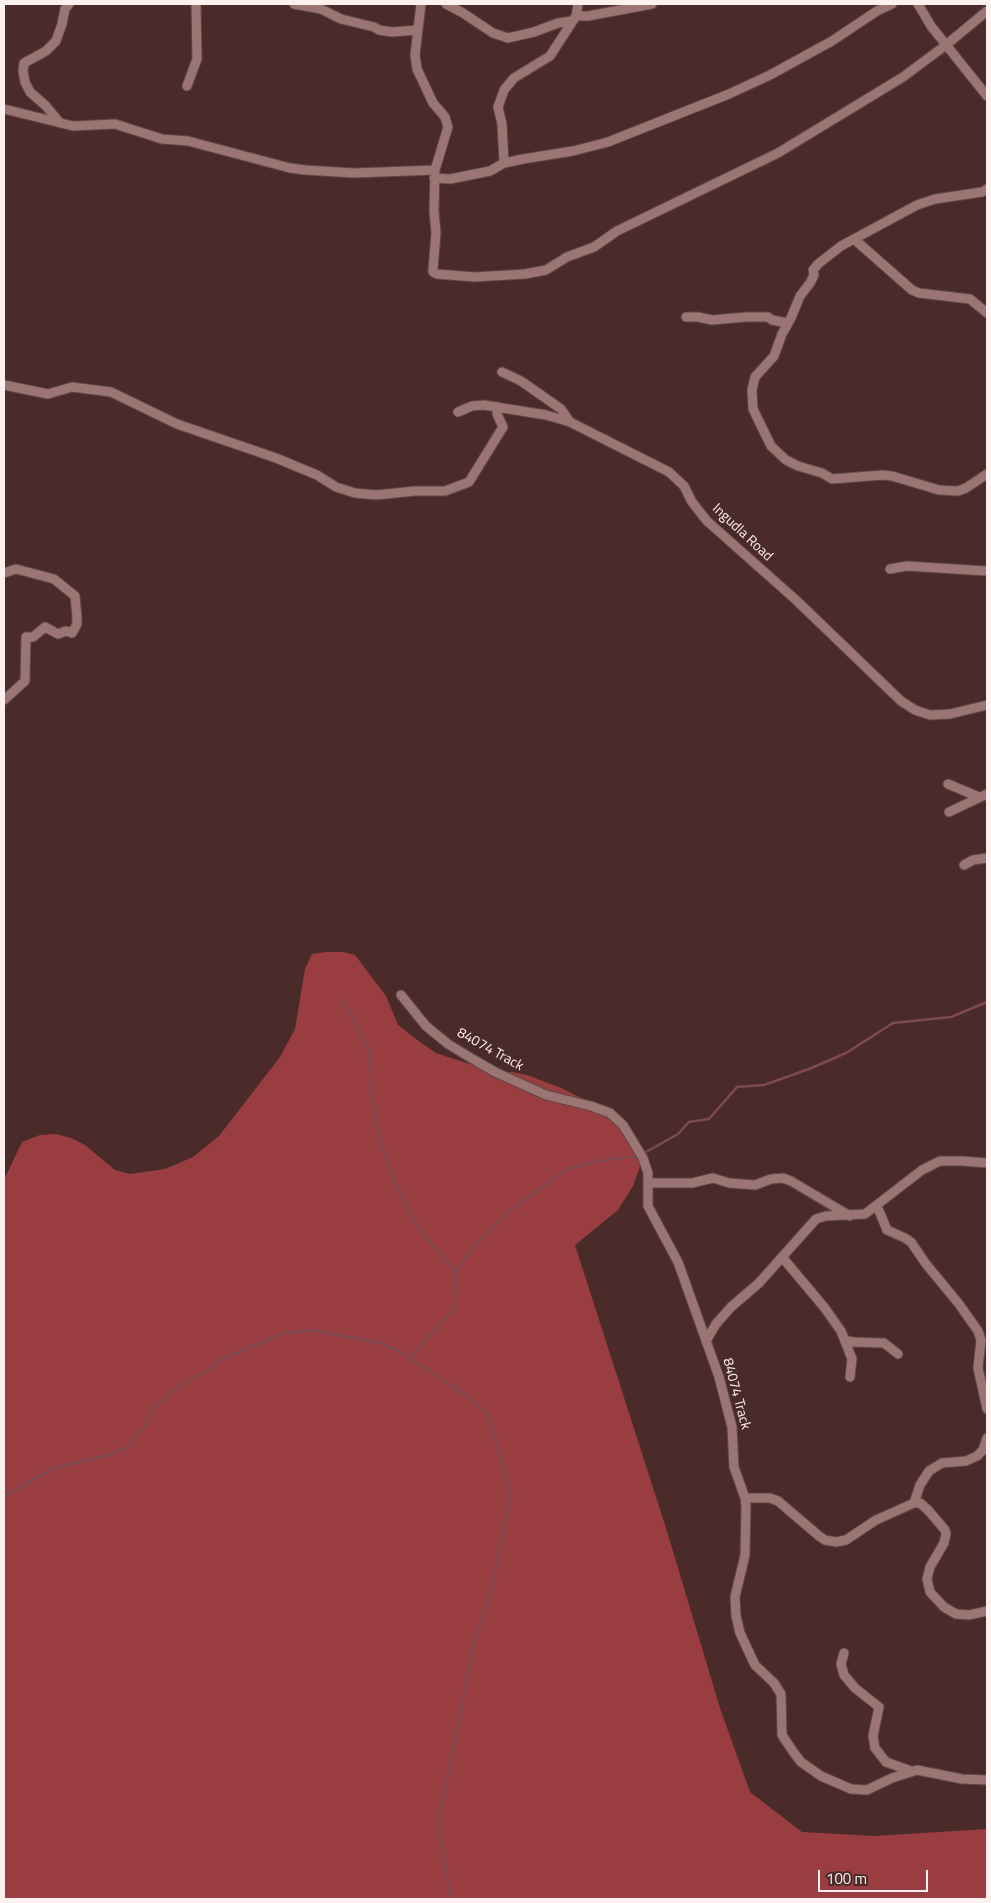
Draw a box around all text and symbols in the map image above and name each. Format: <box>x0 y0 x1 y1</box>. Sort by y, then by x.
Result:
street label: Ingudla Road <box>708 501 776 565</box>
street label: 84074 Track <box>454 1025 526 1075</box>
street label: 84074 Track <box>718 1357 754 1431</box>
scale bar <box>821 1860 931 1892</box>
text: 100 m <box>826 1867 867 1890</box>

